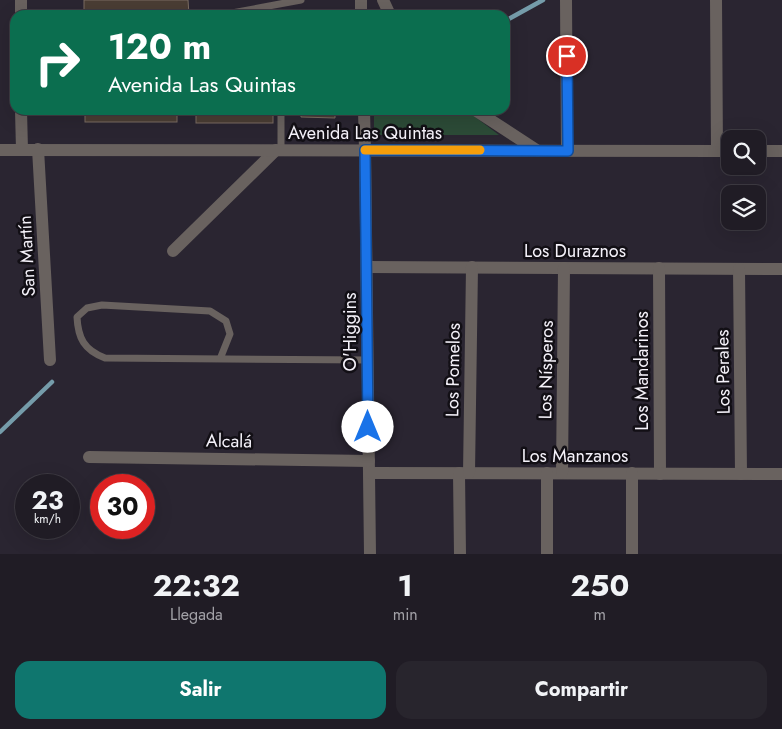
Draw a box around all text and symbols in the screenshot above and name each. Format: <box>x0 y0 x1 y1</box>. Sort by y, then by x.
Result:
text: 120 m <box>108 22 211 72</box>
icon: right <box>25 30 90 95</box>
pin <box>546 35 588 77</box>
icon: arrive <box>553 42 581 70</box>
text: Avenida Las Quintas <box>108 68 296 100</box>
street label: Avenida Las Quintas <box>288 120 442 146</box>
map controls <box>721 130 766 230</box>
button: search <box>721 130 766 175</box>
button: layers <box>721 185 766 230</box>
street label: San Martín <box>12 215 42 297</box>
street label: Los Duraznos <box>524 238 626 264</box>
street label: O'Higgins <box>337 293 363 371</box>
street label: Los Mandarinos <box>629 311 655 431</box>
street label: Los Nísperos <box>532 320 560 420</box>
street label: Los Pomelos <box>439 323 467 417</box>
street label: Los Perales <box>709 329 737 415</box>
position arrow <box>341 400 393 452</box>
street label: Alcalá <box>206 428 252 454</box>
street label: Los Manzanos <box>522 443 628 469</box>
speed limit sign: 30 <box>90 474 155 539</box>
text: 23 <box>32 482 63 518</box>
text: km/h <box>34 510 61 528</box>
text: 22:32 <box>153 564 240 607</box>
text: 1 <box>398 564 413 607</box>
text: 250 <box>570 564 629 607</box>
text: Llegada <box>170 603 223 626</box>
text: min <box>393 603 418 626</box>
text: m <box>594 603 606 626</box>
button: Salir <box>15 661 386 719</box>
button: Compartir <box>396 661 767 719</box>

